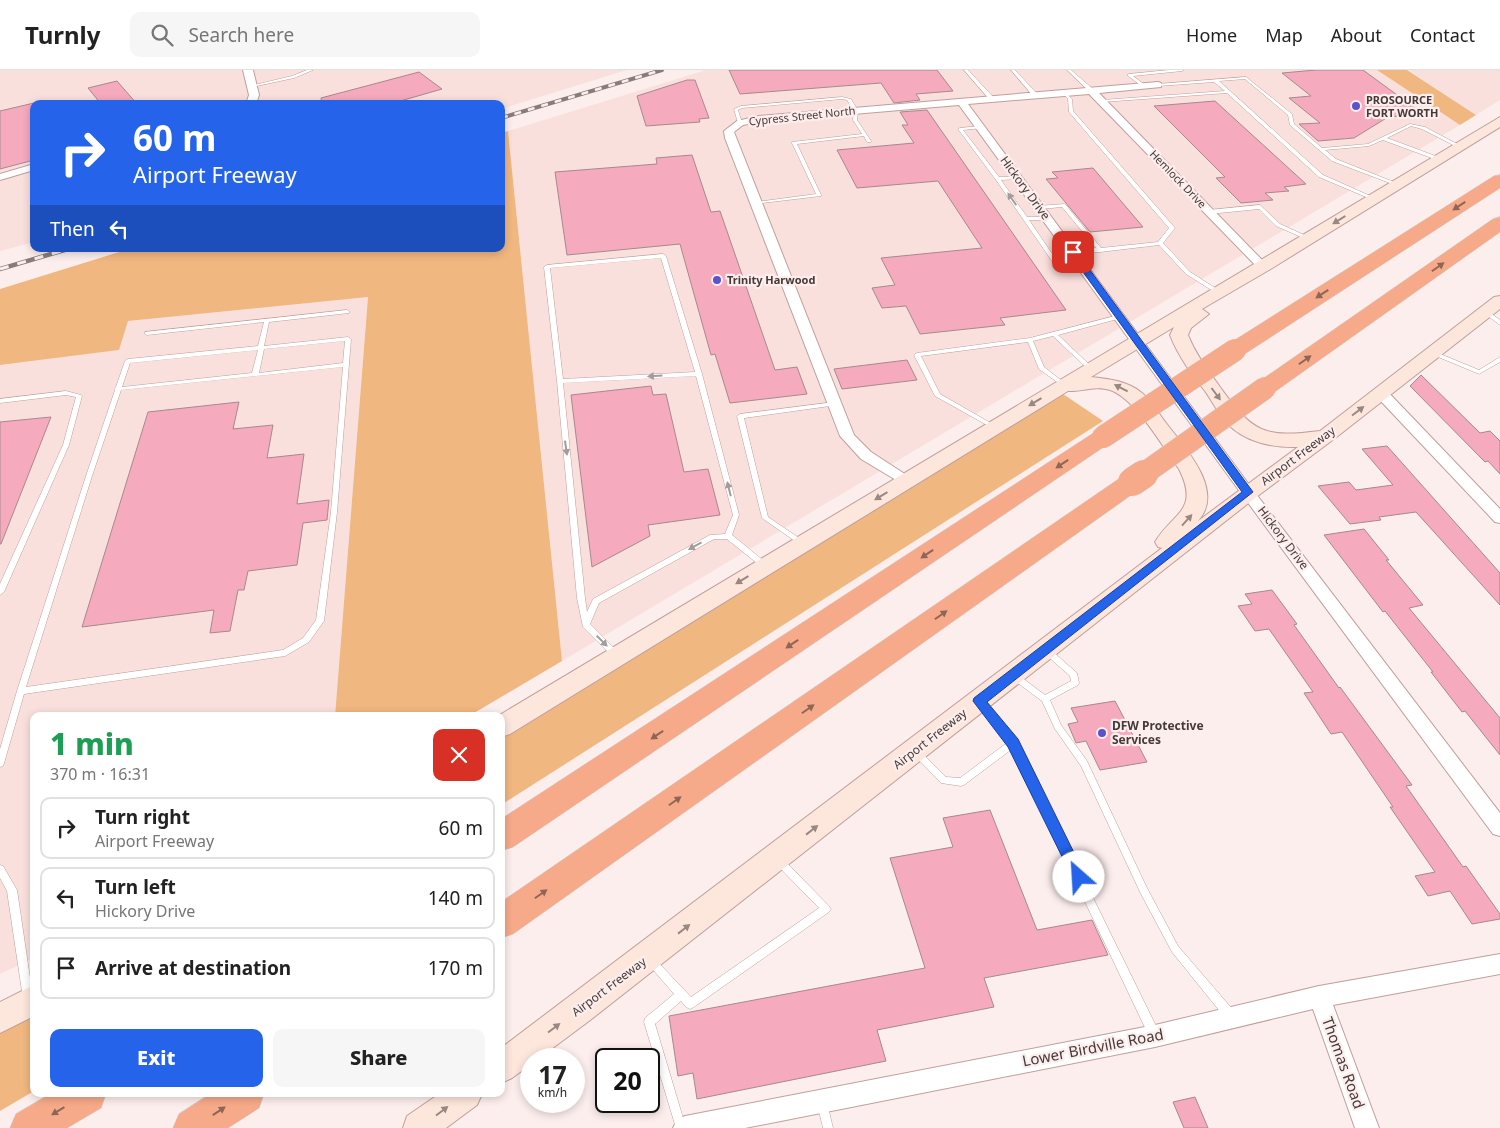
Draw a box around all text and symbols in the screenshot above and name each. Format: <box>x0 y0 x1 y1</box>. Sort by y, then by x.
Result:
search box <box>130 12 480 57</box>
text: Turnly <box>25 18 100 51</box>
icon: search <box>148 21 176 49</box>
text: Search here <box>188 22 294 48</box>
text: Home <box>1186 23 1237 47</box>
text: Map <box>1265 23 1303 47</box>
text: About <box>1331 23 1382 47</box>
text: Contact <box>1410 23 1475 47</box>
place label: PROSOURCE FORT WORTH <box>1366 92 1438 120</box>
marker: PROSOURCE FORT WORTH <box>1350 100 1362 112</box>
street label: Cypress Street North <box>748 102 856 129</box>
text: 60 m <box>133 114 216 161</box>
icon: right <box>50 120 115 185</box>
street label: Hemlock Drive <box>1147 146 1210 211</box>
street label: Hickory Drive <box>996 152 1055 223</box>
text: Airport Freeway <box>133 159 297 189</box>
one-way arrow <box>1007 192 1017 206</box>
one-way arrow <box>1452 201 1466 211</box>
icon: left <box>105 215 133 243</box>
one-way arrow <box>1333 215 1346 225</box>
text: Then <box>50 216 95 242</box>
pin <box>1052 231 1094 273</box>
icon: arrive <box>1059 238 1087 266</box>
one-way arrow <box>1431 262 1445 272</box>
place label: Trinity Harwood <box>727 272 815 287</box>
marker: Trinity Harwood <box>711 274 723 286</box>
one-way arrow <box>1315 289 1329 298</box>
one-way arrow <box>1298 355 1312 365</box>
one-way arrow <box>647 373 663 381</box>
one-way arrow <box>1114 384 1128 392</box>
one-way arrow <box>1211 387 1221 401</box>
one-way arrow <box>1028 398 1042 407</box>
one-way arrow <box>1351 406 1364 417</box>
street label: Airport Freeway <box>1257 421 1339 489</box>
one-way arrow <box>563 440 571 456</box>
one-way arrow <box>1055 459 1069 469</box>
one-way arrow <box>725 482 733 497</box>
one-way arrow <box>875 492 888 501</box>
street label: Hickory Drive <box>1254 503 1313 573</box>
one-way arrow <box>1181 515 1193 527</box>
one-way arrow <box>689 542 702 551</box>
one-way arrow <box>920 549 934 559</box>
one-way arrow <box>736 576 749 585</box>
one-way arrow <box>934 610 948 620</box>
one-way arrow <box>596 635 608 647</box>
one-way arrow <box>785 639 799 649</box>
one-way arrow <box>801 703 814 714</box>
street label: Airport Freeway <box>889 704 971 773</box>
place label: DFW Protective Services <box>1112 717 1204 748</box>
text: 1 min <box>50 723 134 764</box>
marker: DFW Protective Services <box>1096 727 1108 739</box>
button: close <box>433 729 485 781</box>
one-way arrow <box>650 730 664 740</box>
text: 370 m · 16:31 <box>50 763 150 785</box>
one-way arrow <box>668 796 682 806</box>
text: Turn right <box>95 804 190 830</box>
icon: right <box>52 814 80 842</box>
text: 60 m <box>439 815 483 841</box>
one-way arrow <box>805 825 819 835</box>
text: Airport Freeway <box>95 830 214 852</box>
position arrow <box>1052 850 1104 902</box>
text: Turn left <box>95 874 176 900</box>
icon: left <box>52 884 80 912</box>
text: 140 m <box>428 885 483 911</box>
one-way arrow <box>534 889 548 899</box>
text: Hickory Drive <box>95 900 195 922</box>
one-way arrow <box>677 924 690 934</box>
street label: Airport Freeway <box>568 952 650 1020</box>
icon: arrive <box>52 954 80 982</box>
text: Arrive at destination <box>95 955 291 981</box>
text: 170 m <box>428 955 483 981</box>
street label: Thomas Road <box>1318 1014 1370 1111</box>
one-way arrow <box>548 1023 561 1033</box>
street label: Lower Birdville Road <box>1021 1024 1165 1071</box>
button: Exit <box>50 1029 263 1087</box>
button: Share <box>273 1029 485 1087</box>
speed limit sign: 20 <box>595 1048 660 1113</box>
text: 17 <box>538 1057 567 1091</box>
text: km/h <box>538 1084 567 1101</box>
one-way arrow <box>52 1106 65 1115</box>
one-way arrow <box>212 1106 225 1116</box>
one-way arrow <box>435 1106 449 1116</box>

